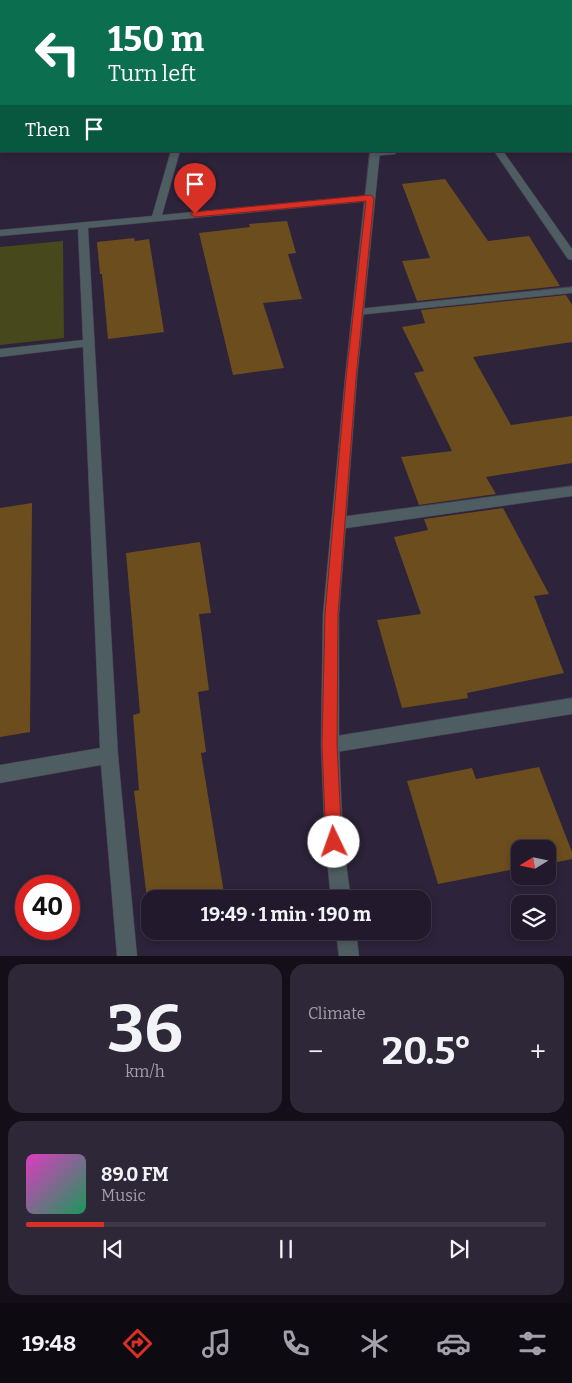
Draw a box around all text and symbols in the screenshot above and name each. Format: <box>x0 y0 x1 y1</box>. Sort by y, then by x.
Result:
text: 150 m <box>108 18 204 60</box>
icon: left <box>25 20 90 85</box>
text: Turn left <box>108 60 196 87</box>
icon: arrive <box>80 115 108 143</box>
text: Then <box>25 118 70 141</box>
pin <box>174 163 216 214</box>
icon: arrive <box>181 170 209 198</box>
position arrow <box>307 815 359 867</box>
north arrow <box>511 840 556 885</box>
map controls <box>511 840 556 940</box>
speed limit sign: 40 <box>15 875 80 940</box>
button: layers <box>511 895 556 940</box>
text: 19:49 · 1 min · 190 m <box>201 903 371 926</box>
text: 36 <box>107 990 183 1068</box>
text: Climate <box>308 1004 366 1023</box>
text: 20.5° <box>382 1028 472 1074</box>
text: − <box>308 1035 323 1068</box>
text: + <box>530 1035 546 1068</box>
text: km/h <box>125 1062 165 1081</box>
text: 89.0 FM <box>101 1163 169 1186</box>
text: Music <box>101 1186 146 1205</box>
icon: previous <box>99 1235 127 1263</box>
icon: pause <box>272 1235 300 1263</box>
icon: next <box>445 1235 473 1263</box>
icon: directions <box>120 1326 155 1361</box>
icon: music <box>199 1326 234 1361</box>
icon: phone <box>278 1326 313 1361</box>
icon: climate <box>357 1326 392 1361</box>
icon: car <box>436 1326 471 1361</box>
icon: filters <box>515 1326 550 1361</box>
text: 19:48 <box>22 1330 76 1357</box>

